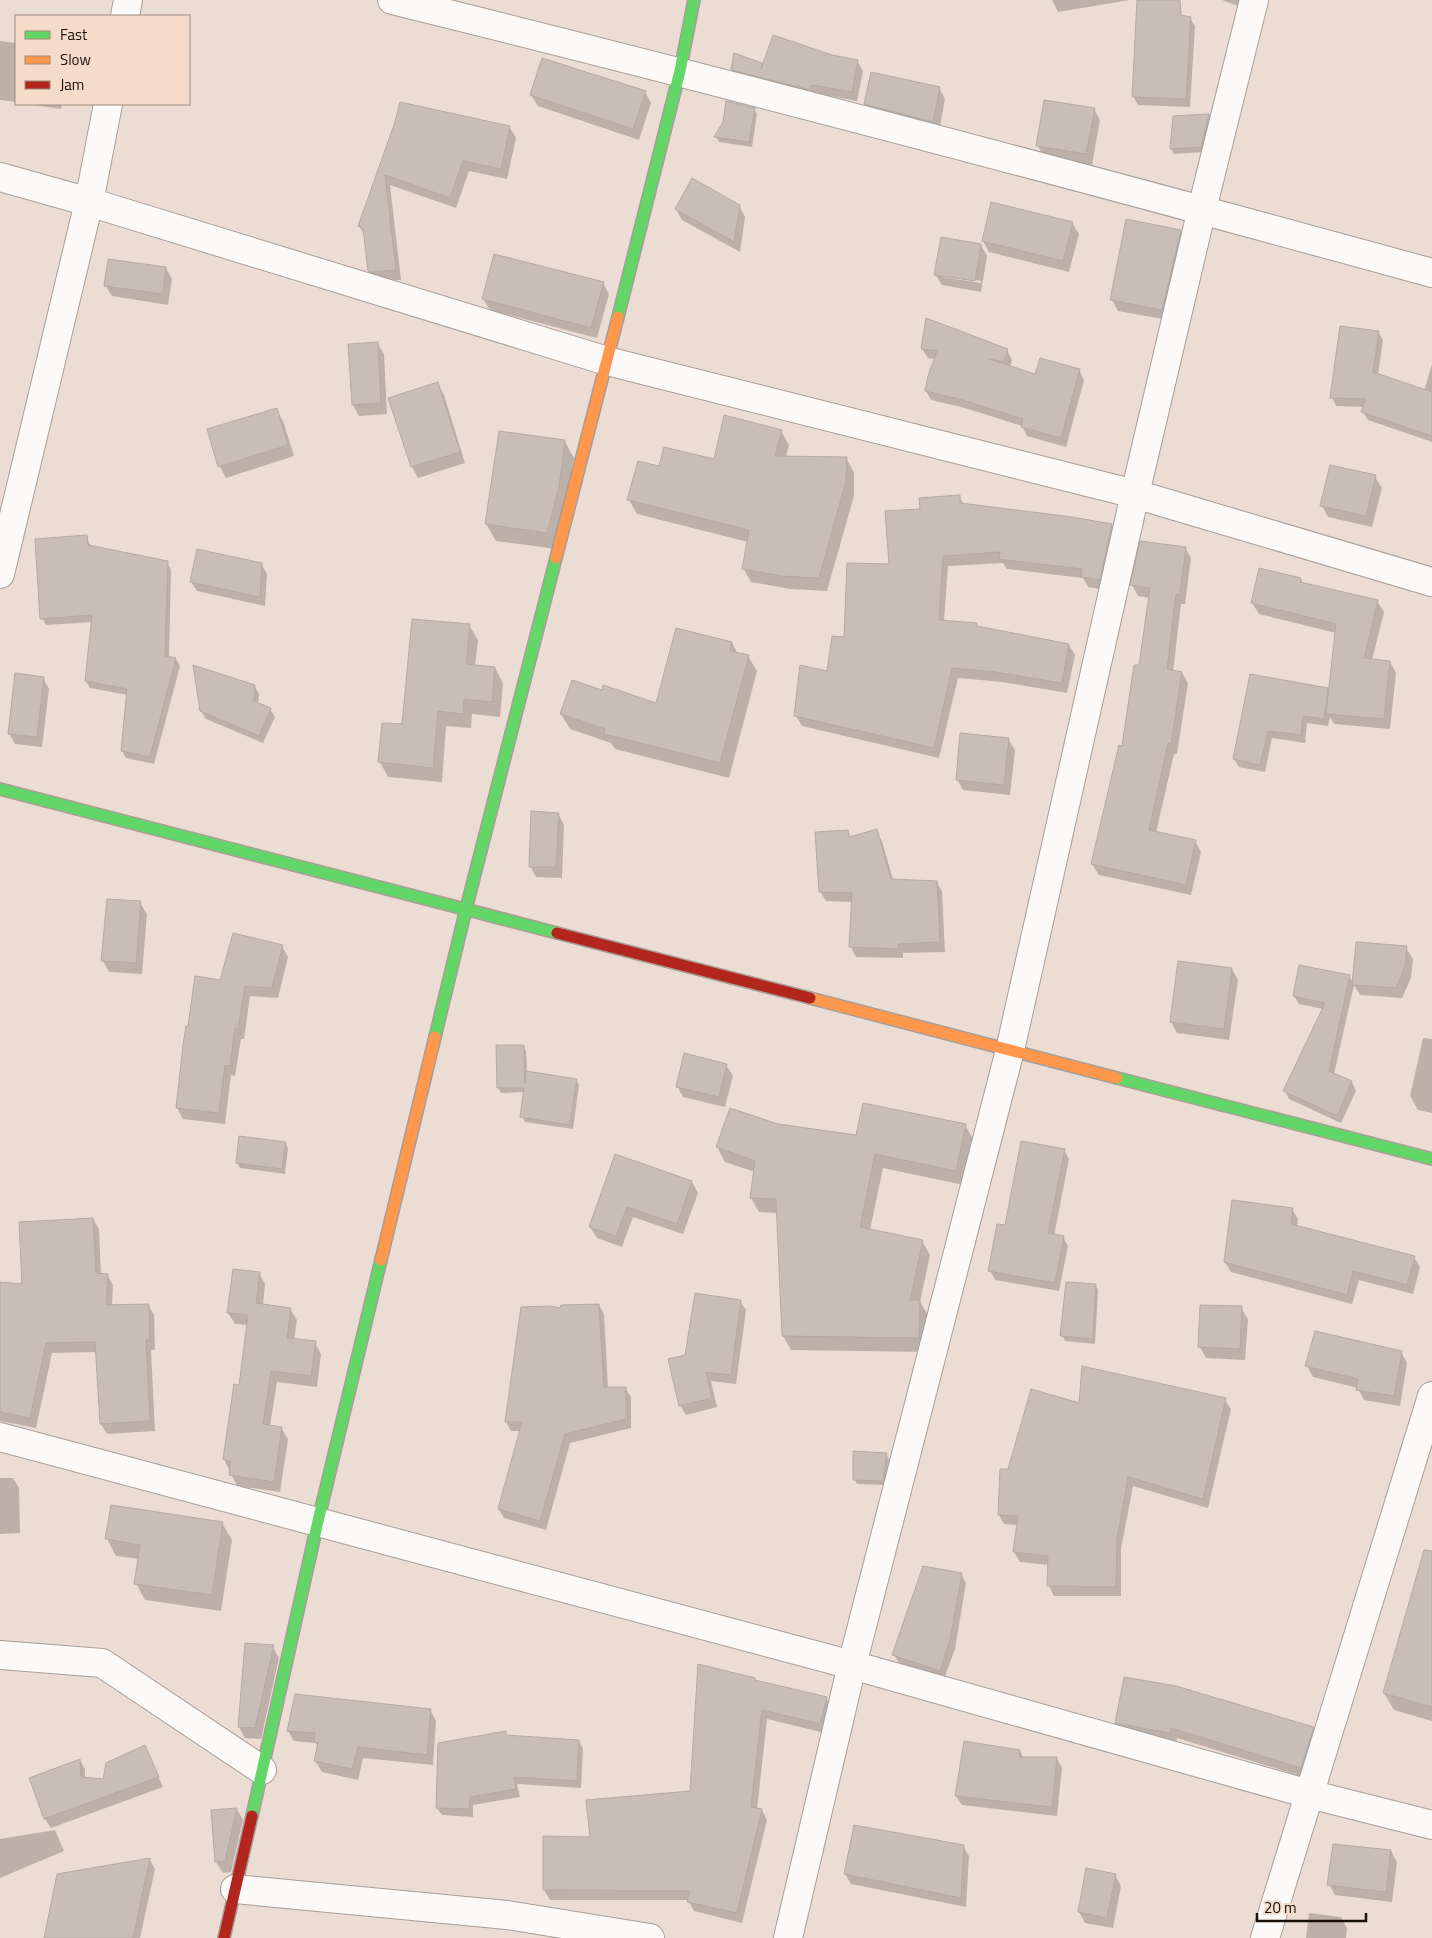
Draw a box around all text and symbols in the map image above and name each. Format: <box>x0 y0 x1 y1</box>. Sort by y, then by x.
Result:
legend <box>15 15 190 105</box>
text: Fast <box>60 23 88 46</box>
text: Slow <box>60 48 91 71</box>
text: Jam <box>60 73 84 96</box>
scale bar <box>1257 1890 1366 1922</box>
text: 20 m <box>1264 1896 1297 1919</box>

